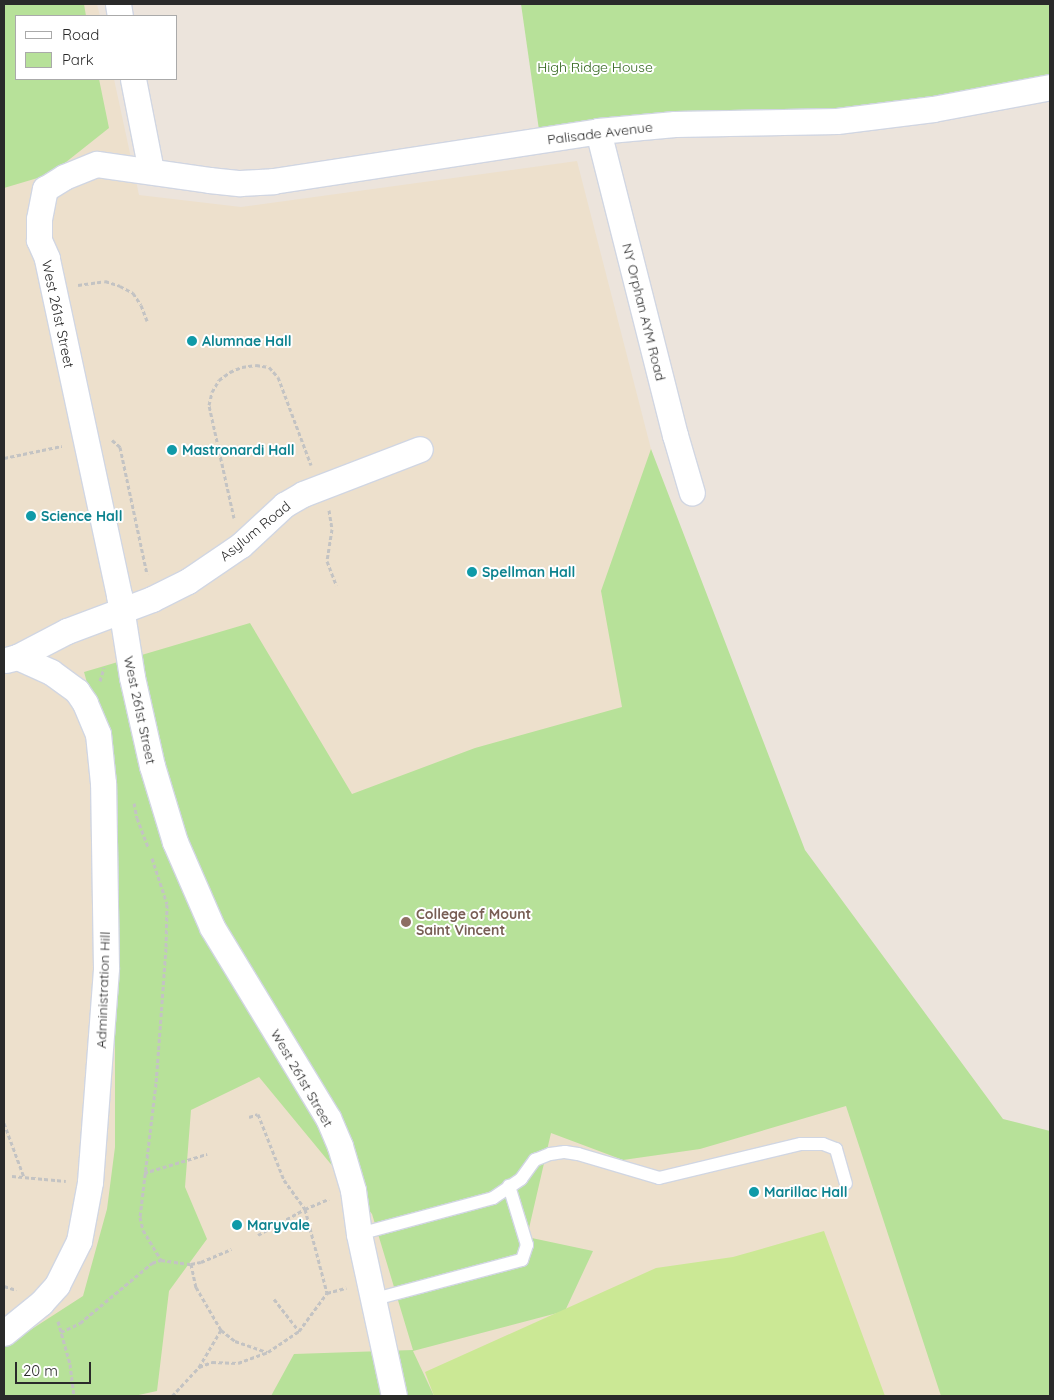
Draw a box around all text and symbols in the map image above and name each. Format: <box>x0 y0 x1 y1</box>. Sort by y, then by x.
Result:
legend <box>15 15 178 80</box>
text: Road <box>62 25 99 44</box>
text: Park <box>62 50 94 69</box>
park label: High Ridge House <box>537 59 653 75</box>
street label: Palisade Avenue <box>546 118 654 148</box>
street label: NY Orphan AYM Road <box>619 241 669 383</box>
street label: West 261st Street <box>38 258 78 370</box>
place label: Alumnae Hall <box>202 333 292 349</box>
marker: Alumnae Hall <box>186 335 198 347</box>
place label: Mastronardi Hall <box>182 442 295 458</box>
marker: Mastronardi Hall <box>166 444 178 456</box>
street label: Asylum Road <box>216 497 294 565</box>
place label: Science Hall <box>41 508 122 524</box>
marker: Science Hall <box>25 510 37 522</box>
place label: Spellman Hall <box>482 564 575 580</box>
marker: Spellman Hall <box>466 566 478 578</box>
street label: West 261st Street <box>120 654 160 766</box>
place label: College of Mount Saint Vincent <box>416 906 531 939</box>
marker: College of Mount Saint Vincent <box>400 916 412 928</box>
street label: Administration Hill <box>93 931 113 1049</box>
street label: West 261st Street <box>267 1026 337 1130</box>
place label: Marillac Hall <box>764 1184 848 1200</box>
marker: Marillac Hall <box>748 1186 760 1198</box>
place label: Maryvale <box>247 1217 310 1233</box>
marker: Maryvale <box>231 1219 243 1231</box>
scale bar <box>18 1352 94 1384</box>
text: 20 m <box>23 1361 58 1380</box>

